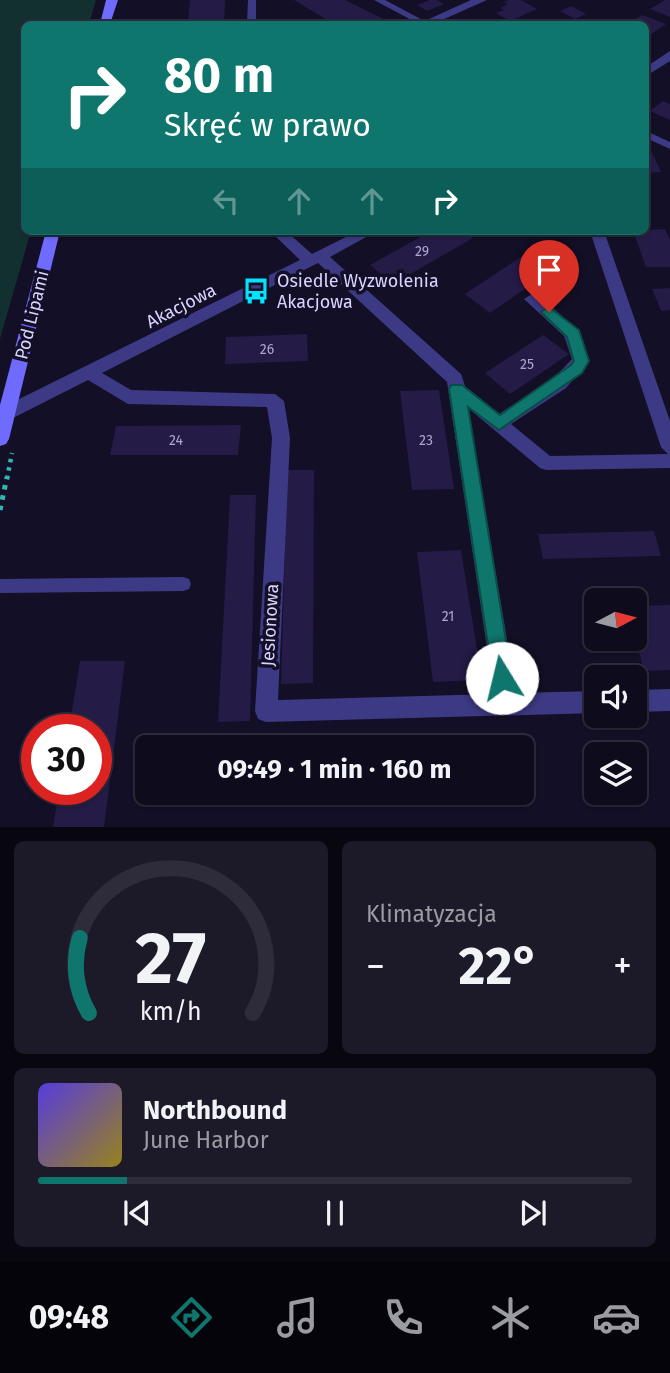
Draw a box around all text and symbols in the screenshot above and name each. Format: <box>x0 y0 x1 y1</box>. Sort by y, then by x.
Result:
text: 80 m <box>164 46 274 105</box>
icon: right <box>49 49 140 140</box>
text: Skręć w prawo <box>164 106 371 144</box>
icon: left <box>207 182 245 220</box>
icon: ahead <box>280 182 318 220</box>
icon: ahead <box>353 182 391 220</box>
icon: right <box>426 182 464 220</box>
pin <box>519 240 579 312</box>
house number: 29 <box>415 243 429 260</box>
icon: arrive <box>530 251 568 289</box>
street label: Pod Lipami <box>10 268 54 362</box>
place label: Osiedle Wyzwolenia Akacjowa <box>277 270 439 313</box>
bus stop icon: Osiedle Wyzwolenia Akacjowa <box>241 276 271 306</box>
street label: Akacjowa <box>142 279 220 333</box>
house number: 26 <box>260 341 274 358</box>
house number: 25 <box>520 356 534 373</box>
house number: 24 <box>169 432 184 449</box>
house number: 23 <box>419 432 433 449</box>
street label: Jesionowa <box>257 583 283 667</box>
north arrow <box>584 588 648 651</box>
map controls <box>584 588 647 805</box>
house number: 21 <box>442 608 454 625</box>
position arrow <box>465 641 539 715</box>
button: sound <box>584 665 647 728</box>
speed limit sign: 30 <box>21 714 112 805</box>
button: layers <box>584 742 647 805</box>
text: 09:49 · 1 min · 160 m <box>217 754 452 785</box>
text: Klimatyzacja <box>366 900 497 928</box>
text: 27 <box>136 916 206 1003</box>
text: 22° <box>459 935 539 998</box>
text: − <box>366 943 385 989</box>
text: + <box>613 943 632 989</box>
text: km/h <box>140 997 202 1027</box>
text: Northbound <box>143 1095 287 1126</box>
text: June Harbor <box>143 1126 269 1154</box>
icon: previous <box>118 1194 156 1232</box>
icon: pause <box>316 1194 354 1232</box>
icon: next <box>514 1194 552 1232</box>
icon: directions <box>167 1293 216 1342</box>
icon: music <box>273 1293 322 1342</box>
icon: phone <box>379 1293 428 1342</box>
icon: climate <box>486 1293 535 1342</box>
icon: car <box>592 1293 641 1342</box>
text: 09:48 <box>29 1298 109 1336</box>

